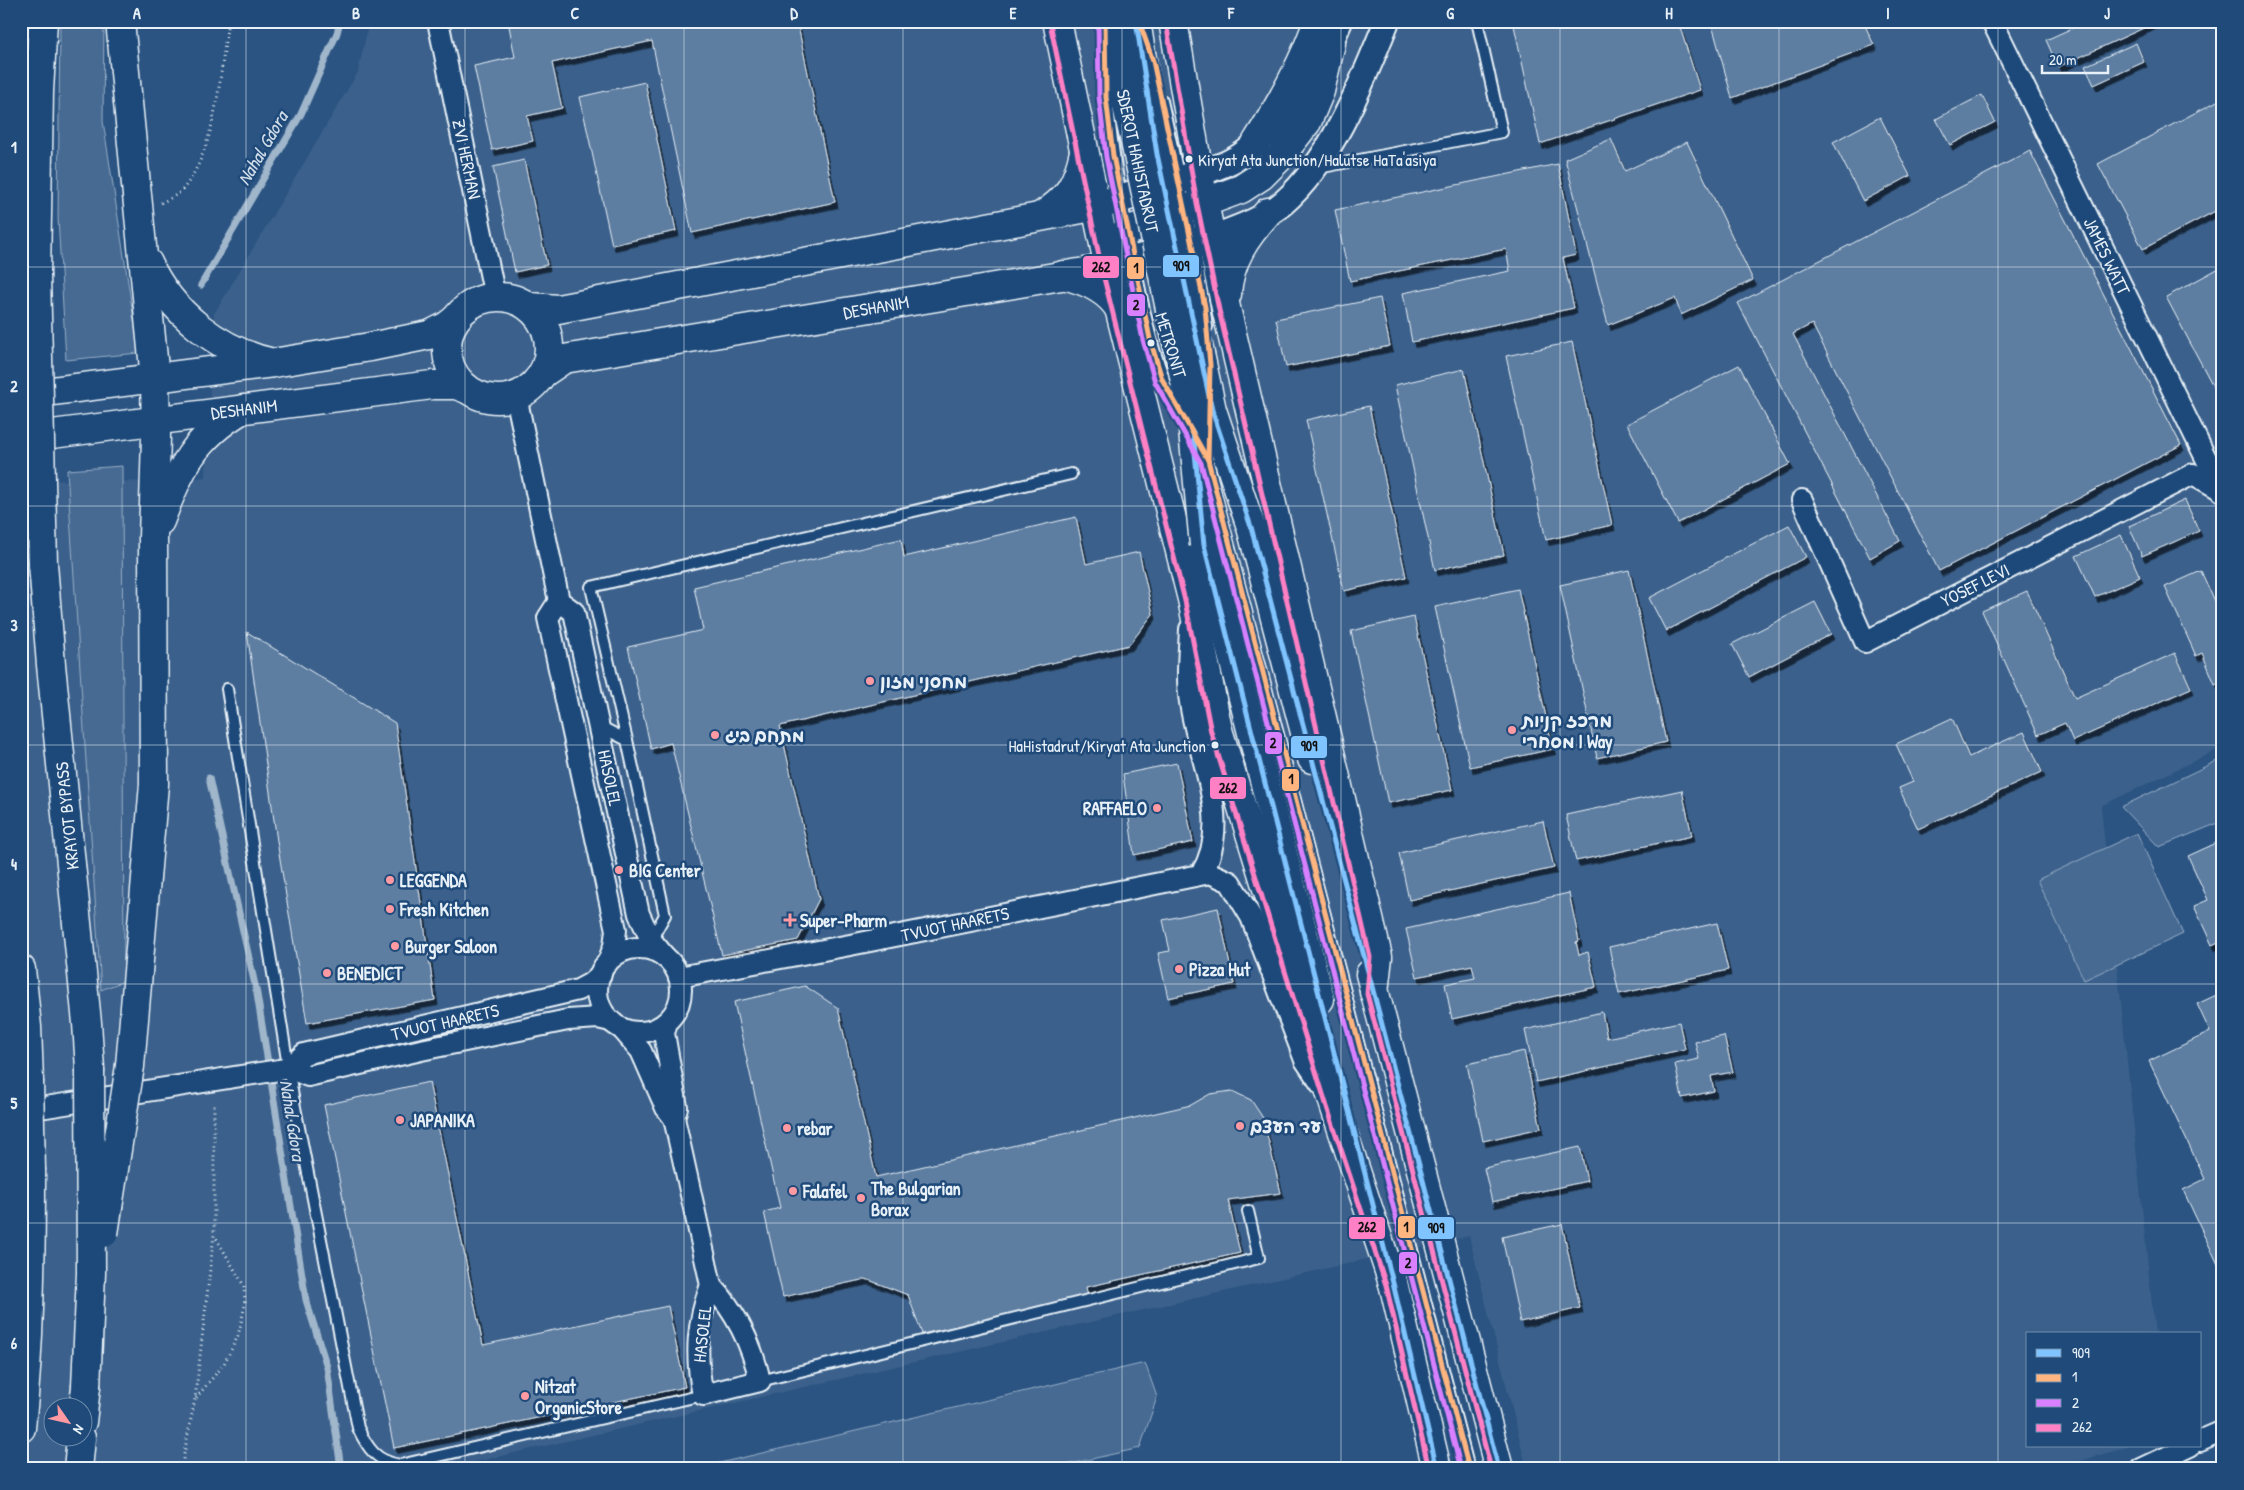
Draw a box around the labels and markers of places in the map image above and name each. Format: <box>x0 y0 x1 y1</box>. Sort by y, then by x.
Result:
place label: Kiryat Ata Junction/Halutse HaTa'asiya <box>1198 148 1437 171</box>
marker: Kiryat Ata Junction/Halutse HaTa'asiya <box>1184 154 1194 164</box>
unlabelled marker <box>1146 338 1156 348</box>
place label: מחסני מזון <box>880 669 967 694</box>
marker: מחסני מזון <box>864 675 876 687</box>
place label: מרכז קניות מסחרי I Way <box>1520 708 1613 755</box>
place label: מתחם ביג <box>725 723 804 748</box>
marker: מרכז קניות מסחרי I Way <box>1506 724 1518 736</box>
marker: מתחם ביג <box>709 729 721 741</box>
place label: HaHistadrut/Kiryat Ata Junction <box>1008 734 1206 757</box>
marker: HaHistadrut/Kiryat Ata Junction <box>1210 740 1220 750</box>
place label: RAFFAELO <box>1083 796 1147 821</box>
marker: RAFFAELO <box>1151 802 1163 814</box>
place label: BIG Center <box>629 858 701 883</box>
marker: BIG Center <box>613 864 625 876</box>
place label: LEGGENDA <box>400 868 467 893</box>
marker: LEGGENDA <box>384 874 396 886</box>
place label: Fresh Kitchen <box>399 897 489 922</box>
marker: Fresh Kitchen <box>384 903 396 915</box>
place label: Super-Pharm <box>800 908 887 934</box>
marker: Super-Pharm <box>784 914 796 926</box>
place label: Burger Saloon <box>405 934 497 960</box>
marker: Burger Saloon <box>389 940 401 952</box>
place label: Pizza Hut <box>1189 957 1251 982</box>
place label: BENEDICT <box>337 961 403 986</box>
marker: Pizza Hut <box>1173 963 1185 975</box>
marker: BENEDICT <box>321 967 333 979</box>
place label: JAPANIKA <box>410 1108 475 1133</box>
marker: JAPANIKA <box>394 1114 406 1126</box>
place label: עד העצם <box>1250 1114 1321 1139</box>
place label: rebar <box>797 1116 833 1141</box>
marker: עד העצם <box>1234 1120 1246 1132</box>
marker: rebar <box>781 1122 793 1134</box>
place label: The Bulgarian Borax <box>870 1176 961 1222</box>
place label: Falafel <box>802 1179 848 1204</box>
marker: Falafel <box>787 1185 799 1197</box>
marker: The Bulgarian Borax <box>855 1192 867 1204</box>
place label: Nitzat OrganicStore <box>535 1374 623 1421</box>
marker: Nitzat OrganicStore <box>519 1390 531 1402</box>

